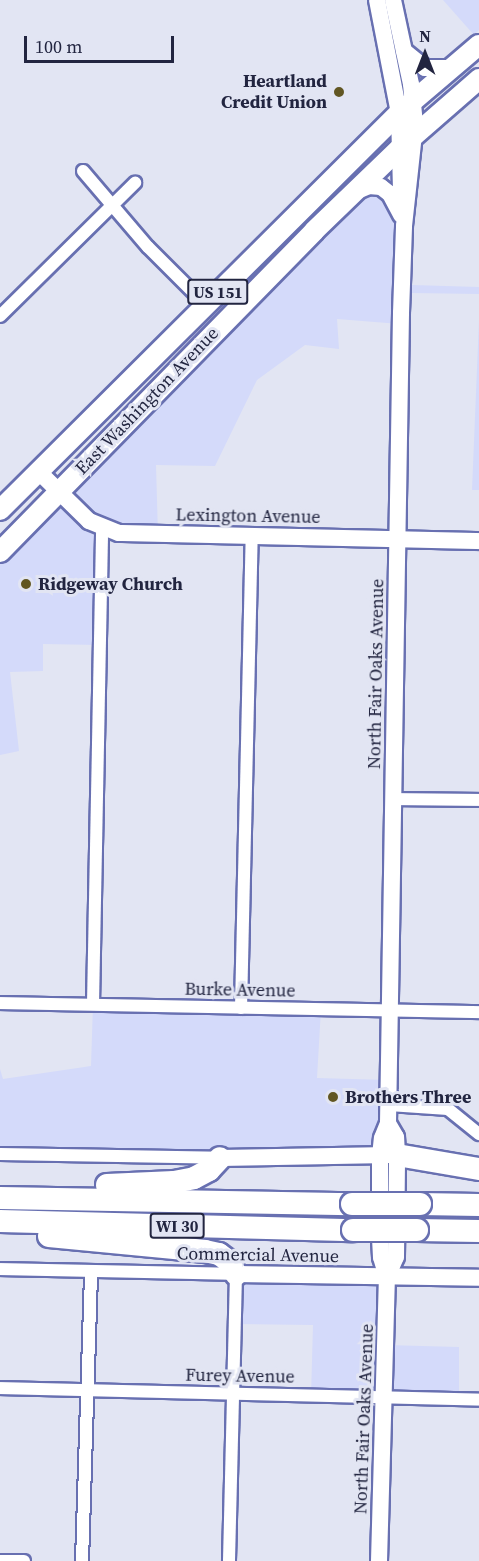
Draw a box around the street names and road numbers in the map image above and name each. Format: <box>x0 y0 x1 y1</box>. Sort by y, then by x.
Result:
road number: US 151 <box>186 279 250 305</box>
street label: East Washington Avenue <box>71 323 223 479</box>
street label: Lexington Avenue <box>175 504 321 528</box>
street label: North Fair Oaks Avenue <box>364 579 388 769</box>
street label: Burke Avenue <box>184 978 296 1002</box>
road number: WI 30 <box>148 1213 206 1239</box>
street label: Commercial Avenue <box>177 1243 339 1267</box>
street label: North Fair Oaks Avenue <box>350 1323 378 1515</box>
street label: Furey Avenue <box>185 1364 295 1388</box>

